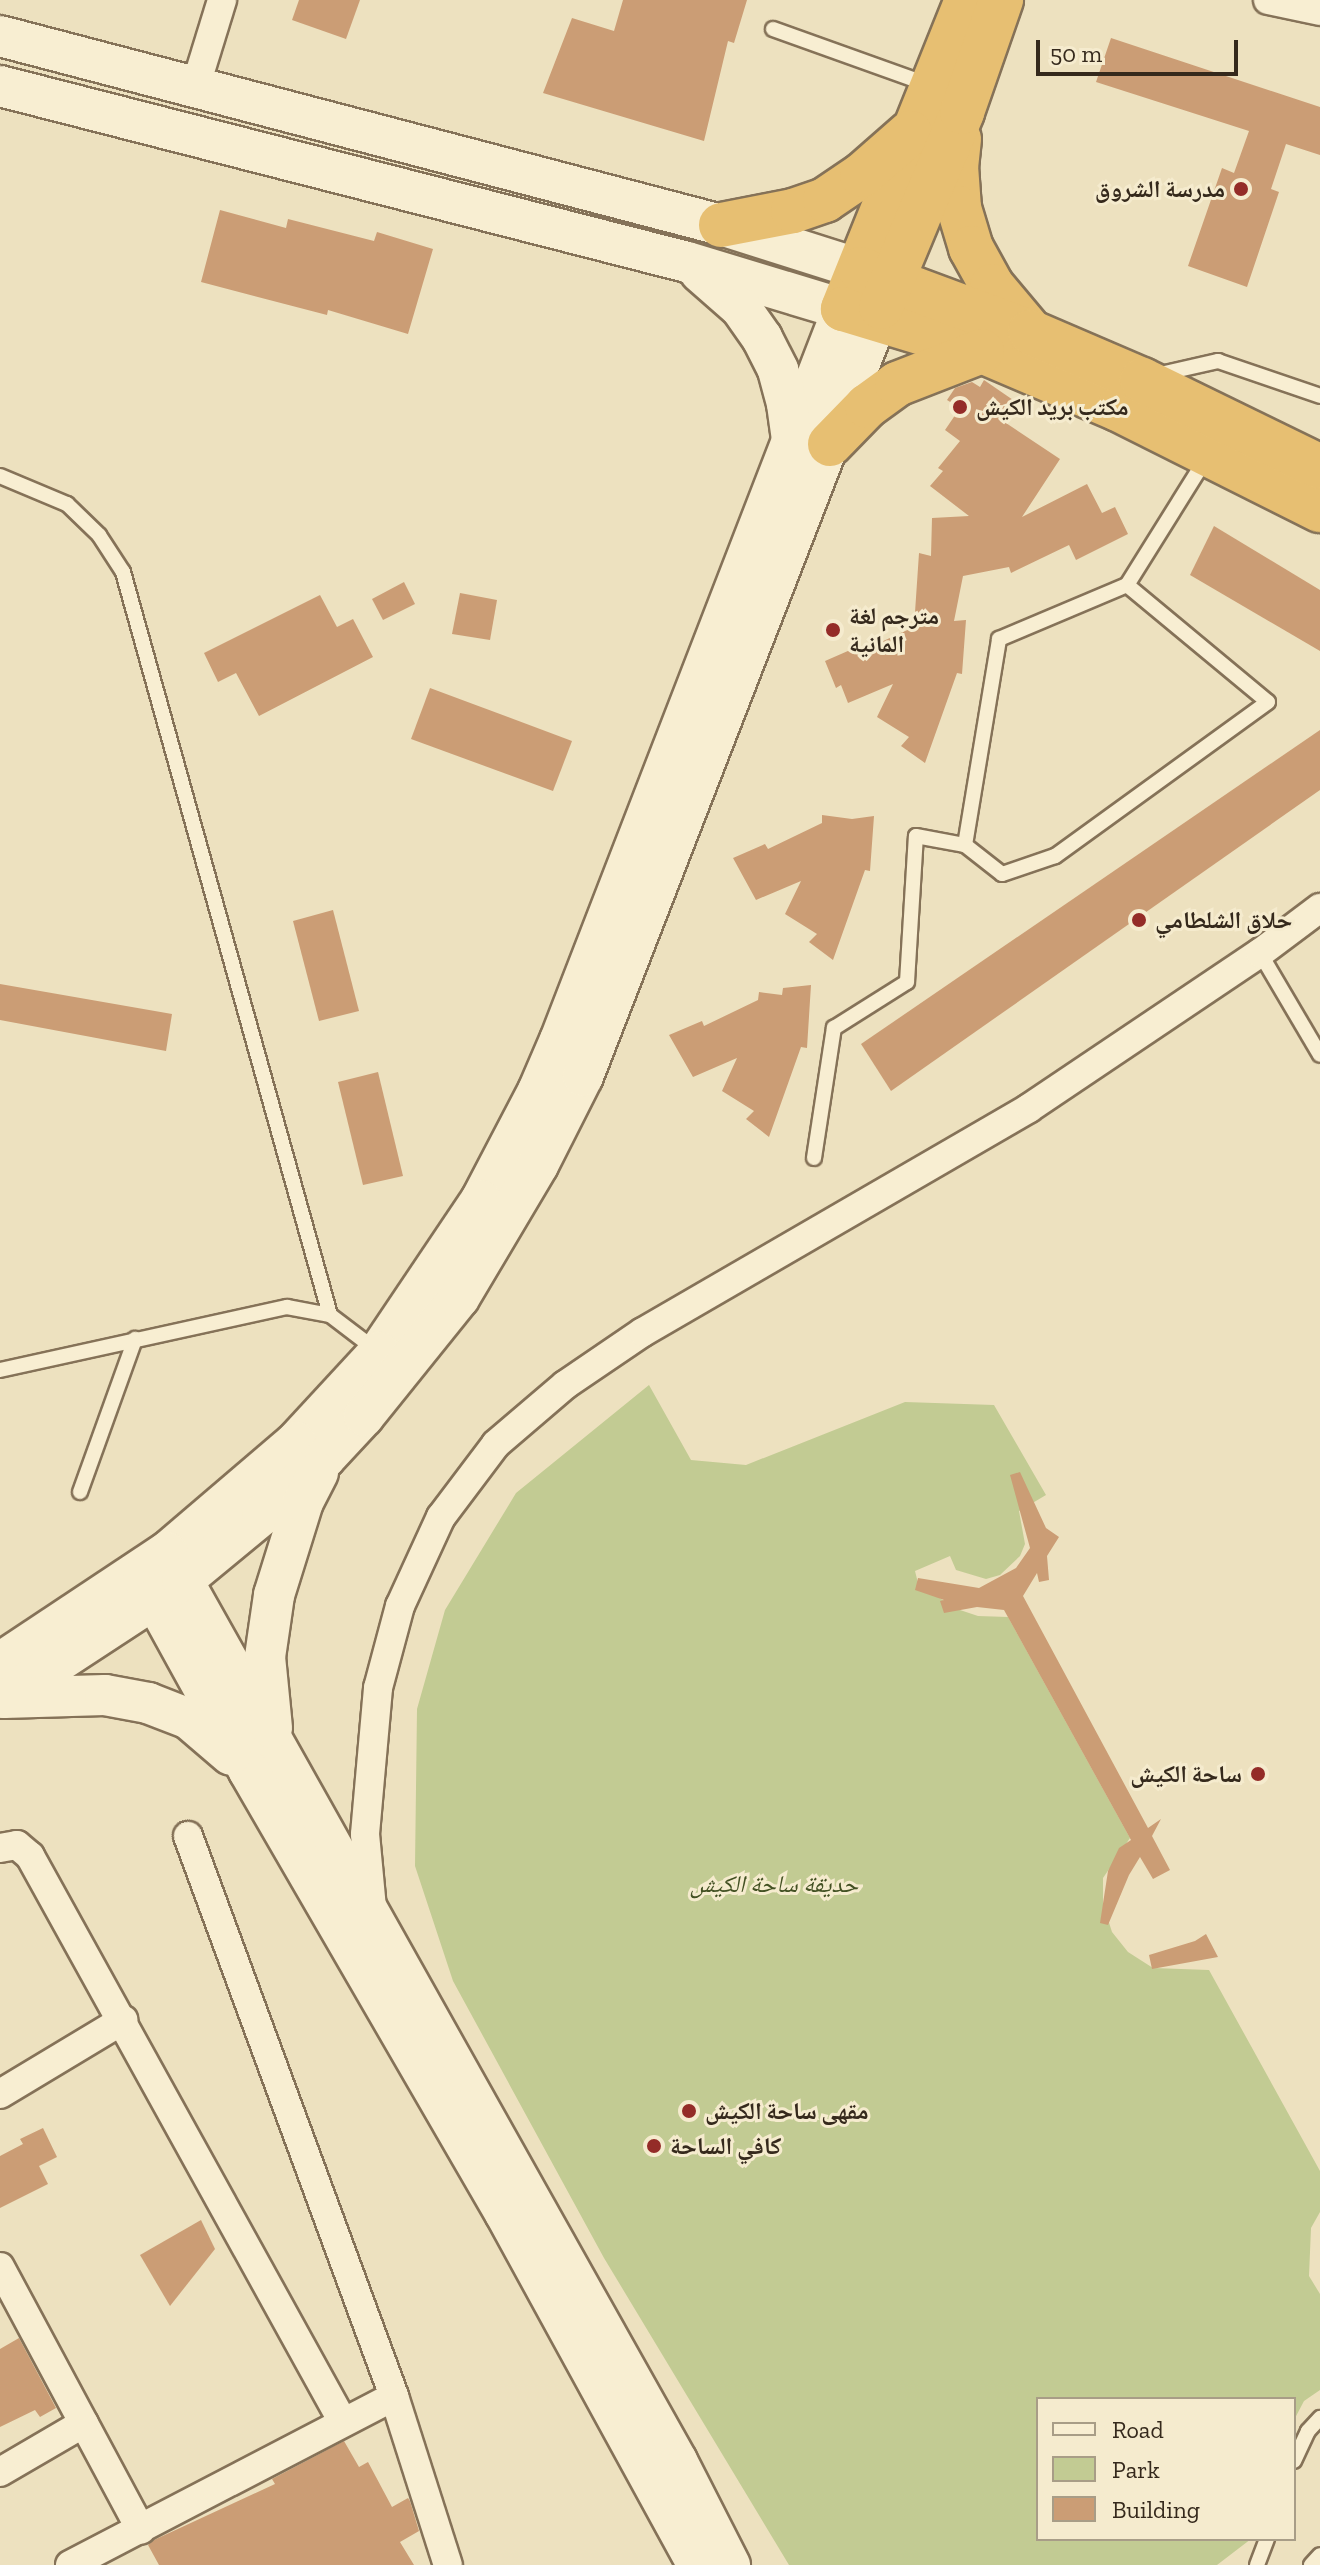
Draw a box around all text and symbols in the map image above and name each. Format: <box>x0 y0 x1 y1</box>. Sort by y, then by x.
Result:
scale bar <box>1040 24 1242 74</box>
text: 50 m <box>1050 39 1102 68</box>
place label: مدرسة الشروق <box>1095 175 1225 203</box>
marker: مدرسة الشروق <box>1232 180 1250 198</box>
place label: مكتب بريد الكيش <box>976 393 1129 421</box>
marker: مكتب بريد الكيش <box>951 398 969 416</box>
place label: مترجم لغة المانية <box>849 602 939 658</box>
marker: مترجم لغة المانية <box>824 621 842 639</box>
place label: حلاق الشلطامي <box>1155 906 1292 934</box>
marker: حلاق الشلطامي <box>1130 911 1148 929</box>
place label: ساحة الكيش <box>1130 1760 1242 1788</box>
marker: ساحة الكيش <box>1249 1765 1267 1783</box>
park label: حديقة ساحة الكيش <box>690 1870 858 1898</box>
place label: مقهى ساحة الكيش <box>705 2097 869 2125</box>
marker: مقهى ساحة الكيش <box>680 2102 698 2120</box>
place label: كافي الساحة <box>670 2132 781 2160</box>
marker: كافي الساحة <box>645 2137 663 2155</box>
legend <box>1036 2397 1296 2541</box>
text: Road <box>1112 2415 1164 2444</box>
text: Park <box>1112 2455 1160 2484</box>
text: Building <box>1112 2495 1200 2524</box>

